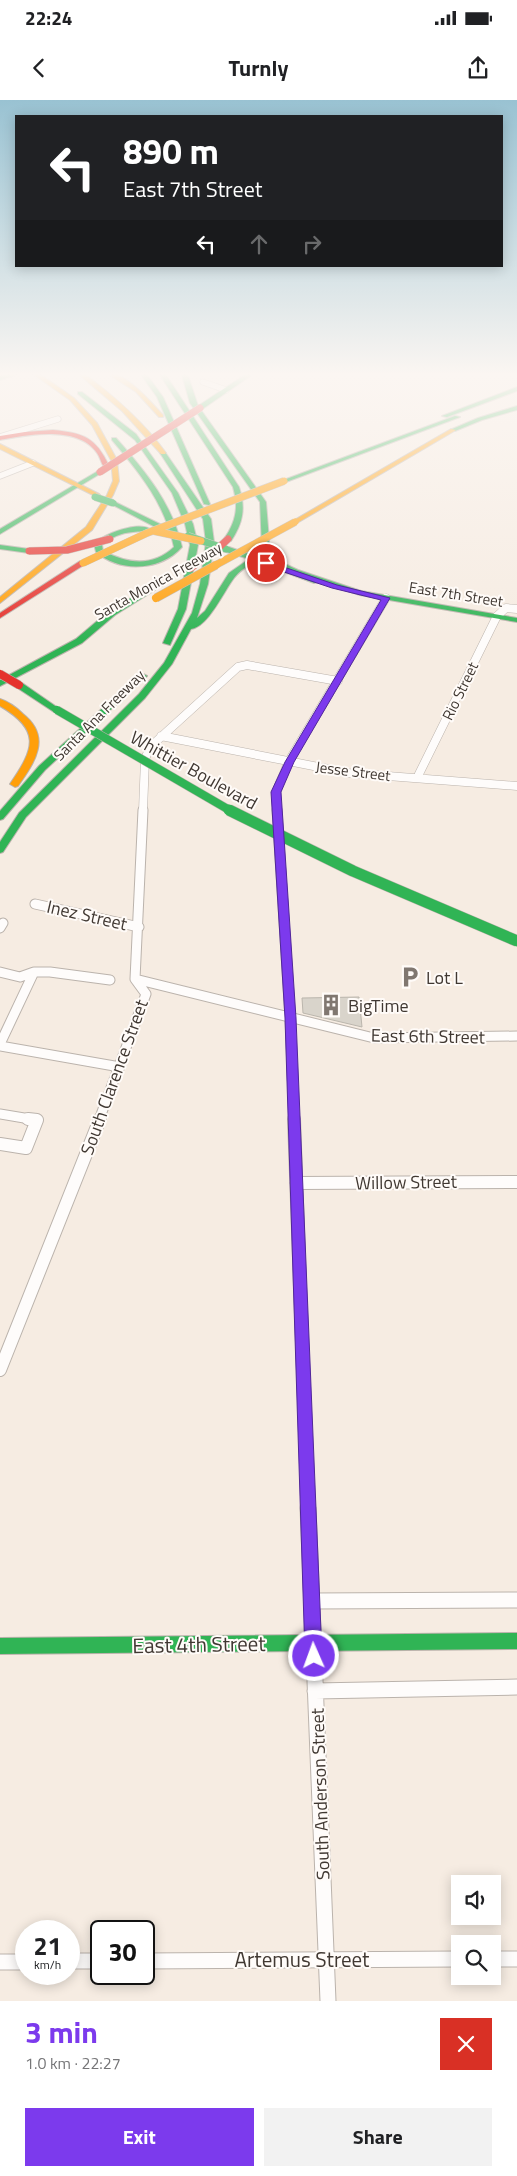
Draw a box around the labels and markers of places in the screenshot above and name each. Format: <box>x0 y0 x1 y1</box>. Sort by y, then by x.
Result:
pin <box>245 542 287 584</box>
parking icon: Lot L <box>397 964 423 990</box>
place label: Lot L <box>426 964 463 991</box>
building icon: BigTime <box>318 992 344 1018</box>
place label: BigTime <box>348 992 409 1019</box>

